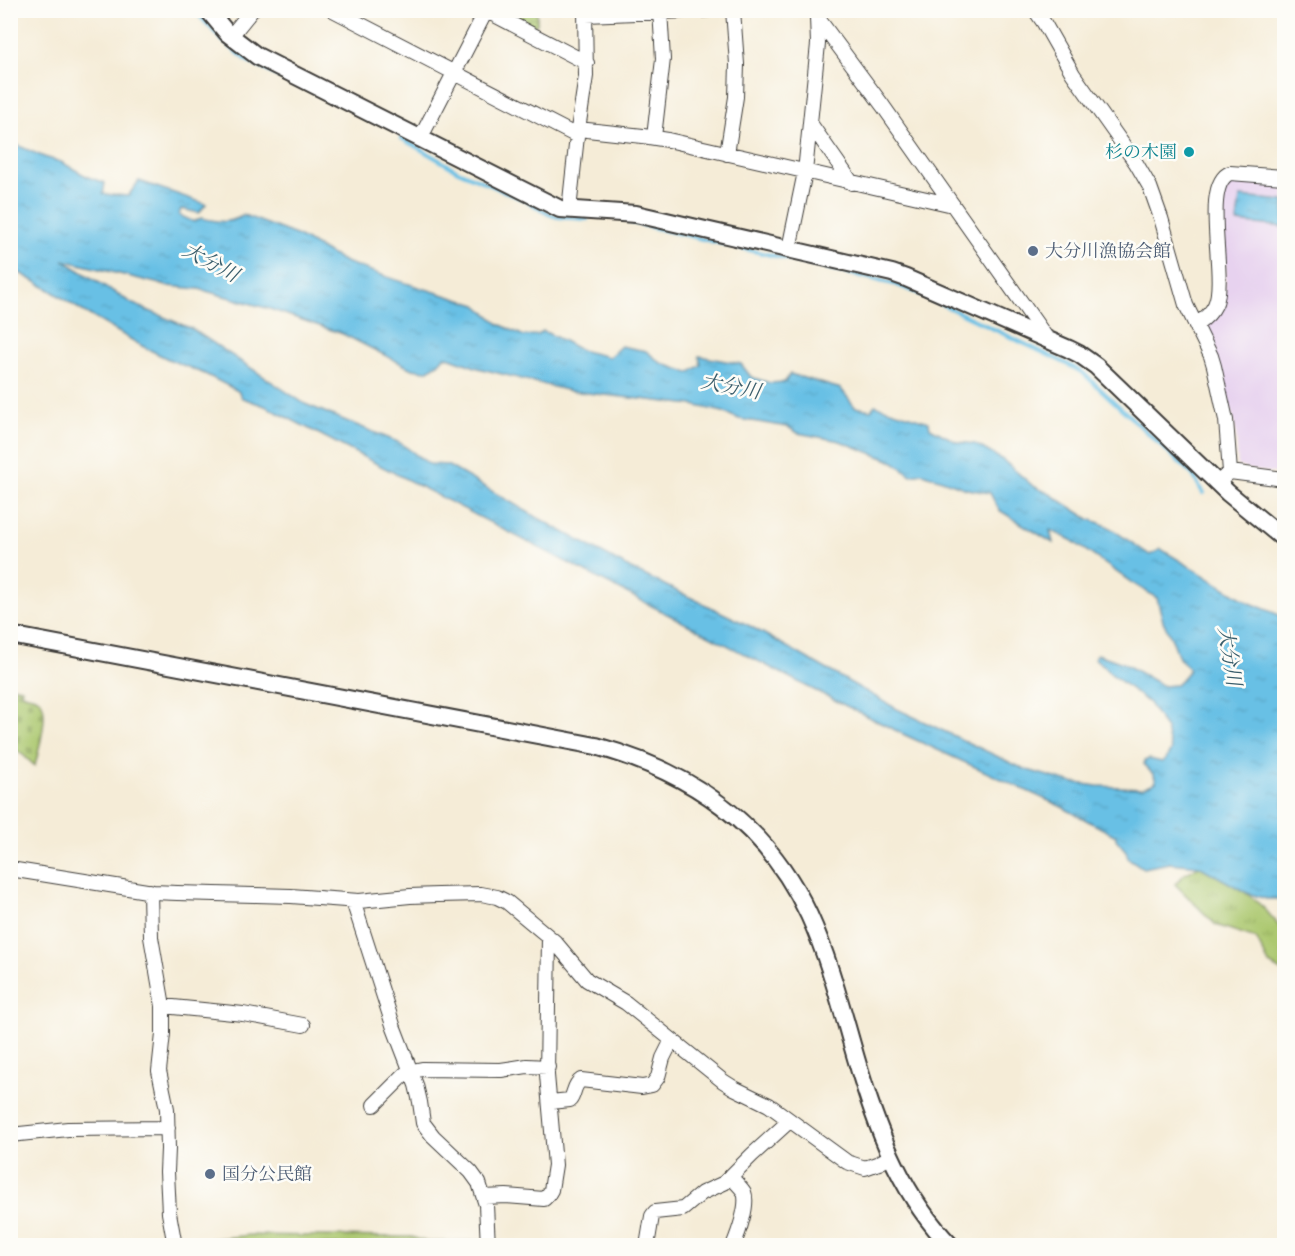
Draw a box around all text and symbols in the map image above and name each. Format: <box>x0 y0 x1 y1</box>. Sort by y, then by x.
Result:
place label: 杉の木園 <box>1105 141 1177 167</box>
marker: 杉の木園 <box>1182 145 1196 159</box>
water label: 大分川 <box>177 237 245 292</box>
place label: 大分川漁協会館 <box>1045 240 1171 266</box>
marker: 大分川漁協会館 <box>1026 244 1040 258</box>
water label: 大分川 <box>698 368 765 409</box>
water label: 大分川 <box>1209 624 1247 690</box>
place label: 国分公民館 <box>222 1163 312 1189</box>
marker: 国分公民館 <box>203 1167 217 1181</box>

